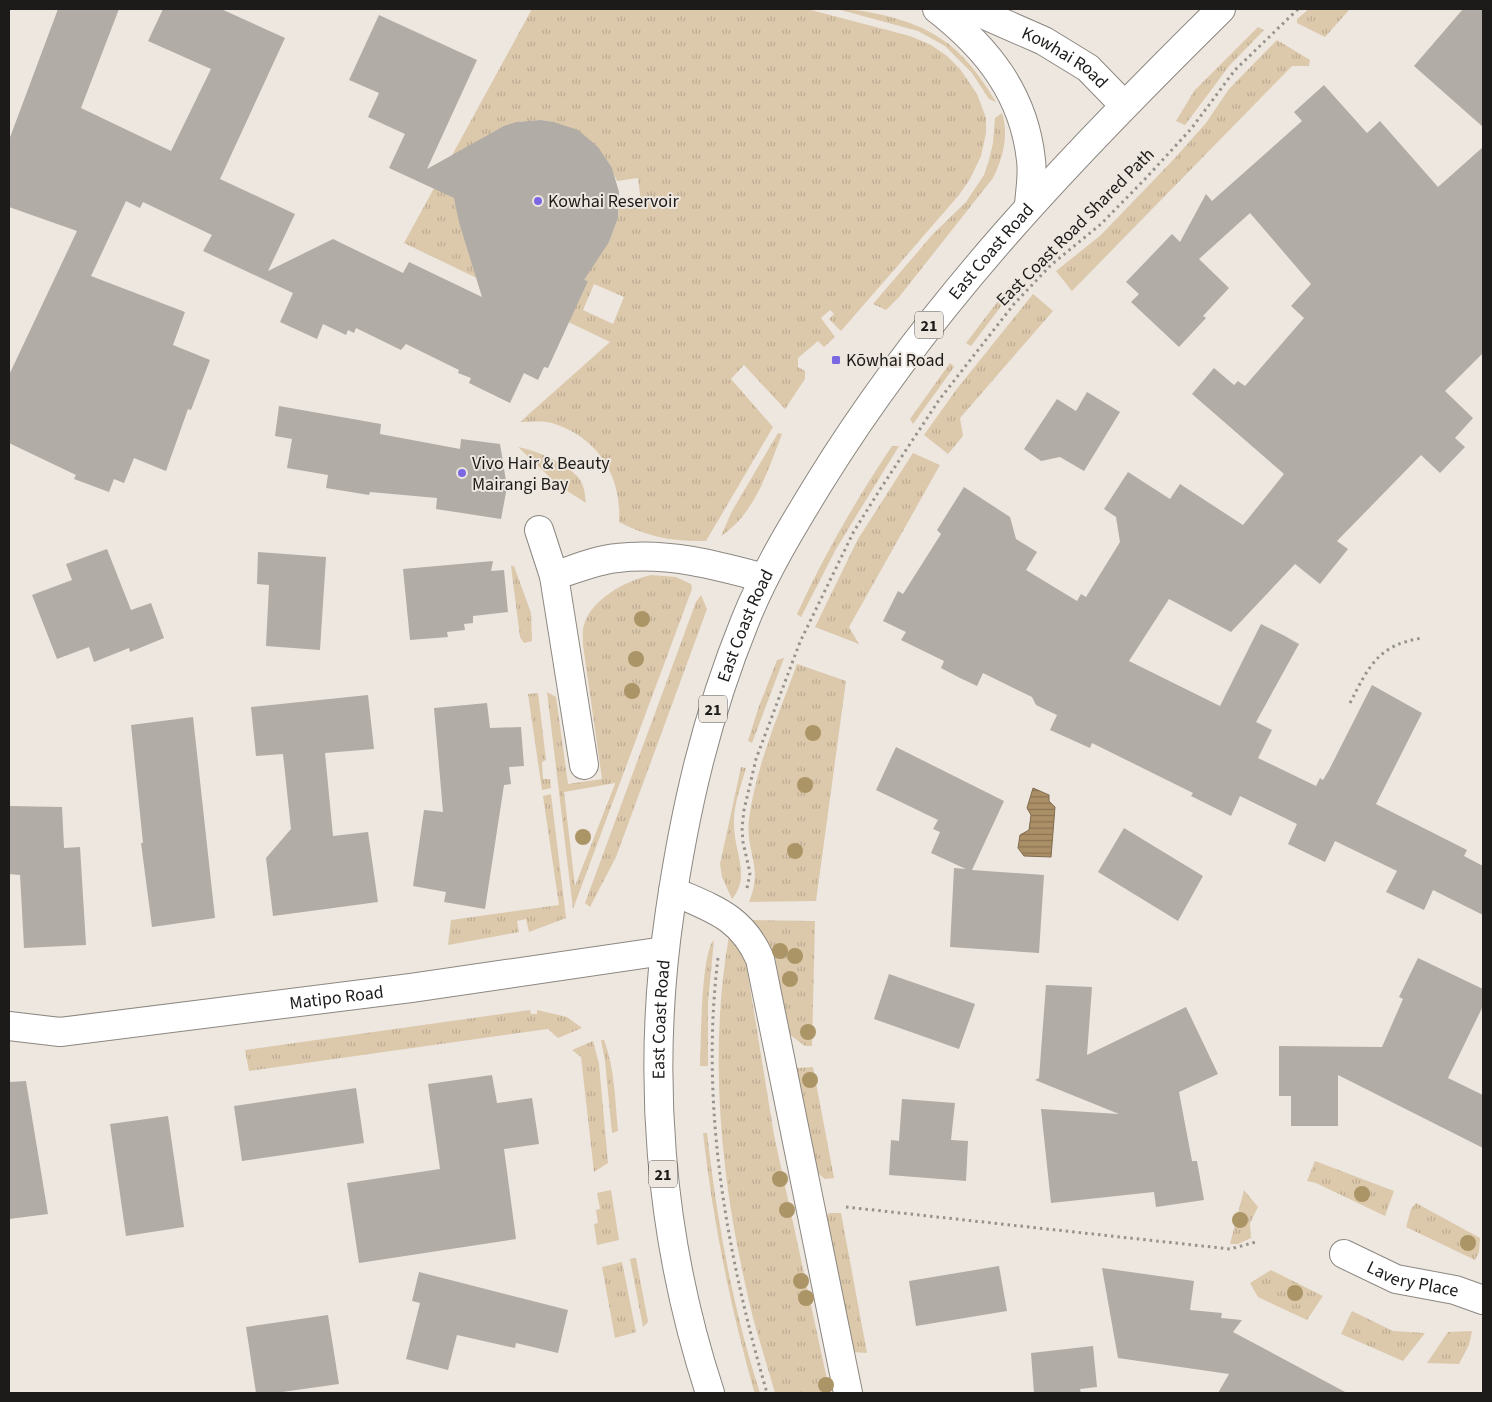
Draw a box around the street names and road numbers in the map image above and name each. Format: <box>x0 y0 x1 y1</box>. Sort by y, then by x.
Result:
street label: Kowhai Road <box>1018 21 1113 94</box>
street label: East Coast Road Shared Path <box>992 144 1158 310</box>
street label: East Coast Road <box>944 198 1038 304</box>
road number: 21 <box>915 312 943 338</box>
street label: East Coast Road <box>711 565 780 686</box>
road number: 21 <box>699 696 727 722</box>
street label: East Coast Road <box>646 959 677 1079</box>
street label: Matipo Road <box>288 980 385 1016</box>
road number: 21 <box>649 1160 677 1188</box>
street label: Lavery Place <box>1362 1255 1461 1303</box>

